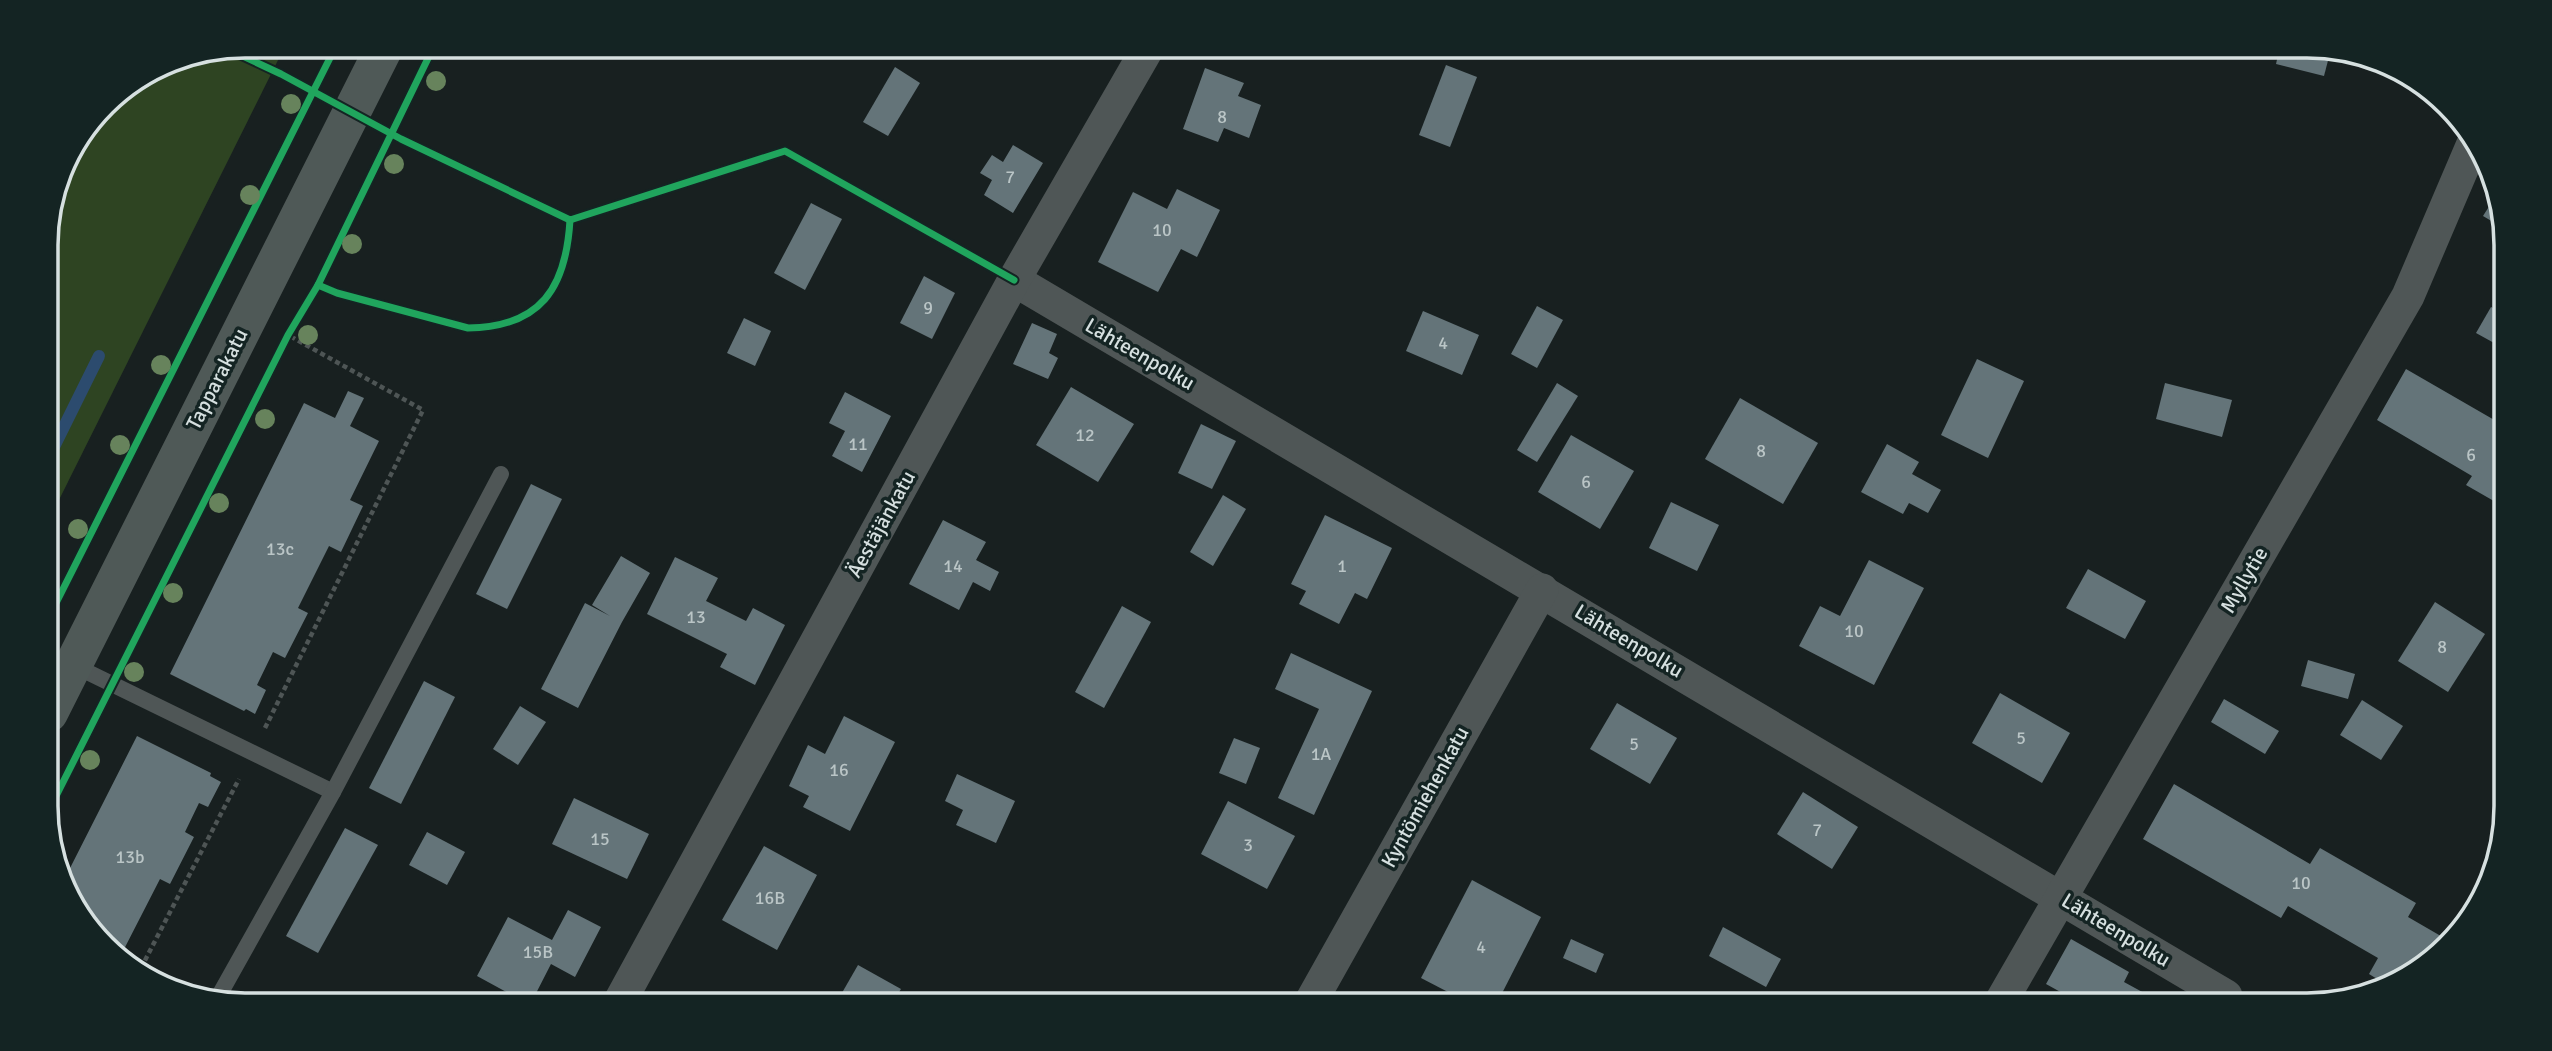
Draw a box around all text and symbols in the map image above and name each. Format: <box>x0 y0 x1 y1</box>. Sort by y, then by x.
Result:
house number: 8 <box>1217 106 1227 128</box>
house number: 7 <box>1005 166 1015 188</box>
house number: 10 <box>1152 219 1172 241</box>
house number: 9 <box>923 297 933 319</box>
street label: Lähteenpolku <box>1081 312 1199 396</box>
street label: Tapparakatu <box>180 324 254 434</box>
house number: 4 <box>1438 332 1448 354</box>
house number: 12 <box>1075 424 1095 446</box>
house number: 11 <box>848 433 868 455</box>
house number: 8 <box>1756 440 1766 462</box>
house number: 6 <box>2466 444 2476 466</box>
street label: Äestäjänkatu <box>841 466 921 582</box>
house number: 6 <box>1581 471 1591 493</box>
house number: 13c <box>266 538 294 560</box>
street label: Myllytie <box>2215 542 2273 618</box>
house number: 14 <box>943 555 963 577</box>
house number: 1 <box>1337 555 1347 577</box>
street label: Lähteenpolku <box>1570 598 1688 684</box>
house number: 13 <box>686 606 706 628</box>
house number: 10 <box>1844 620 1864 642</box>
house number: 8 <box>2437 636 2447 658</box>
street label: Kyntömiehenkatu <box>1375 722 1475 872</box>
house number: 5 <box>2016 727 2026 749</box>
house number: 5 <box>1629 733 1639 755</box>
house number: 1A <box>1311 743 1331 765</box>
house number: 16 <box>829 759 849 781</box>
house number: 7 <box>1812 819 1822 841</box>
house number: 15 <box>590 828 610 850</box>
house number: 3 <box>1243 834 1253 856</box>
house number: 13b <box>116 846 144 868</box>
house number: 10 <box>2291 872 2311 894</box>
house number: 16B <box>755 887 785 909</box>
street label: Lähteenpolku <box>2057 887 2175 973</box>
house number: 4 <box>1476 936 1486 958</box>
house number: 15B <box>523 941 553 963</box>

